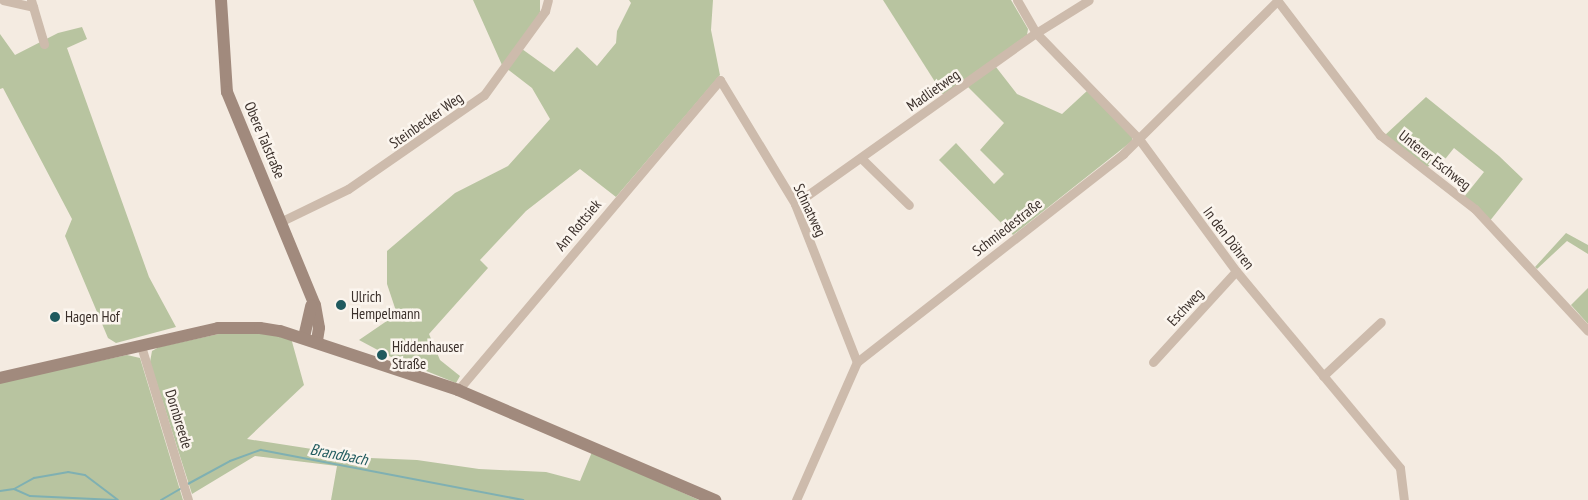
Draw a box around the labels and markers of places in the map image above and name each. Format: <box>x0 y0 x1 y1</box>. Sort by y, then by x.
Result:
place label: Ulrich Hempelmann <box>351 287 420 322</box>
marker: Ulrich Hempelmann <box>335 299 347 311</box>
place label: Hagen Hof <box>65 308 120 326</box>
marker: Hagen Hof <box>49 311 61 323</box>
place label: Hiddenhauser Straße <box>392 337 464 372</box>
marker: Hiddenhauser Straße <box>376 349 388 361</box>

